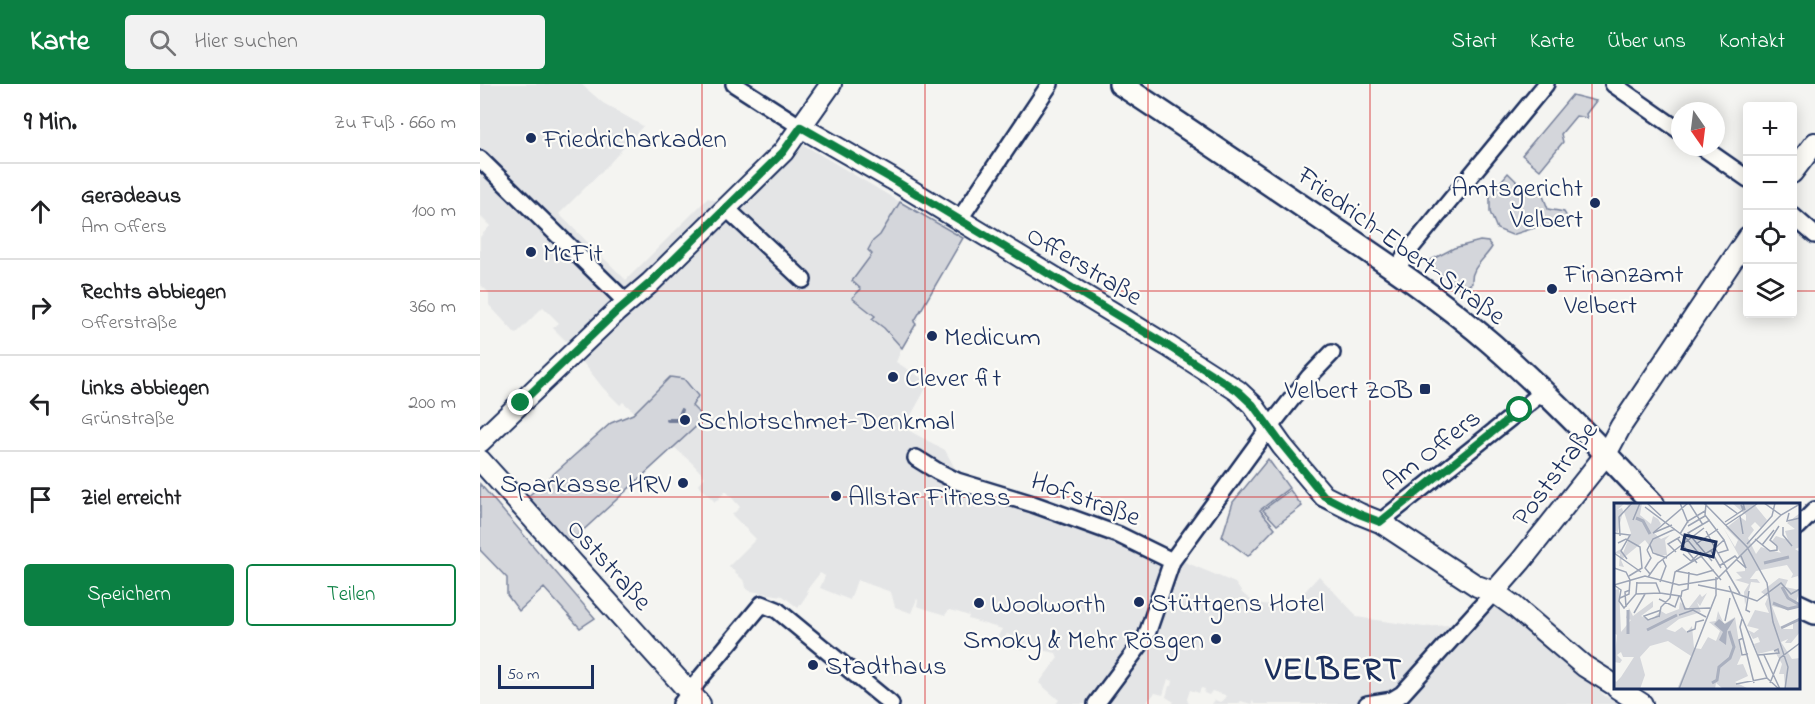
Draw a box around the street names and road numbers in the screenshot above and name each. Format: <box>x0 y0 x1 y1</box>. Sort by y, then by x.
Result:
street label: Friedrich-Ebert-Straße <box>1287 157 1514 337</box>
street label: Offerstraße <box>1018 217 1150 318</box>
street label: Am Offers <box>1375 400 1490 502</box>
street label: Poststraße <box>1503 413 1609 535</box>
street label: Hofstraße <box>1025 462 1146 539</box>
street label: Oststraße <box>556 511 661 621</box>

